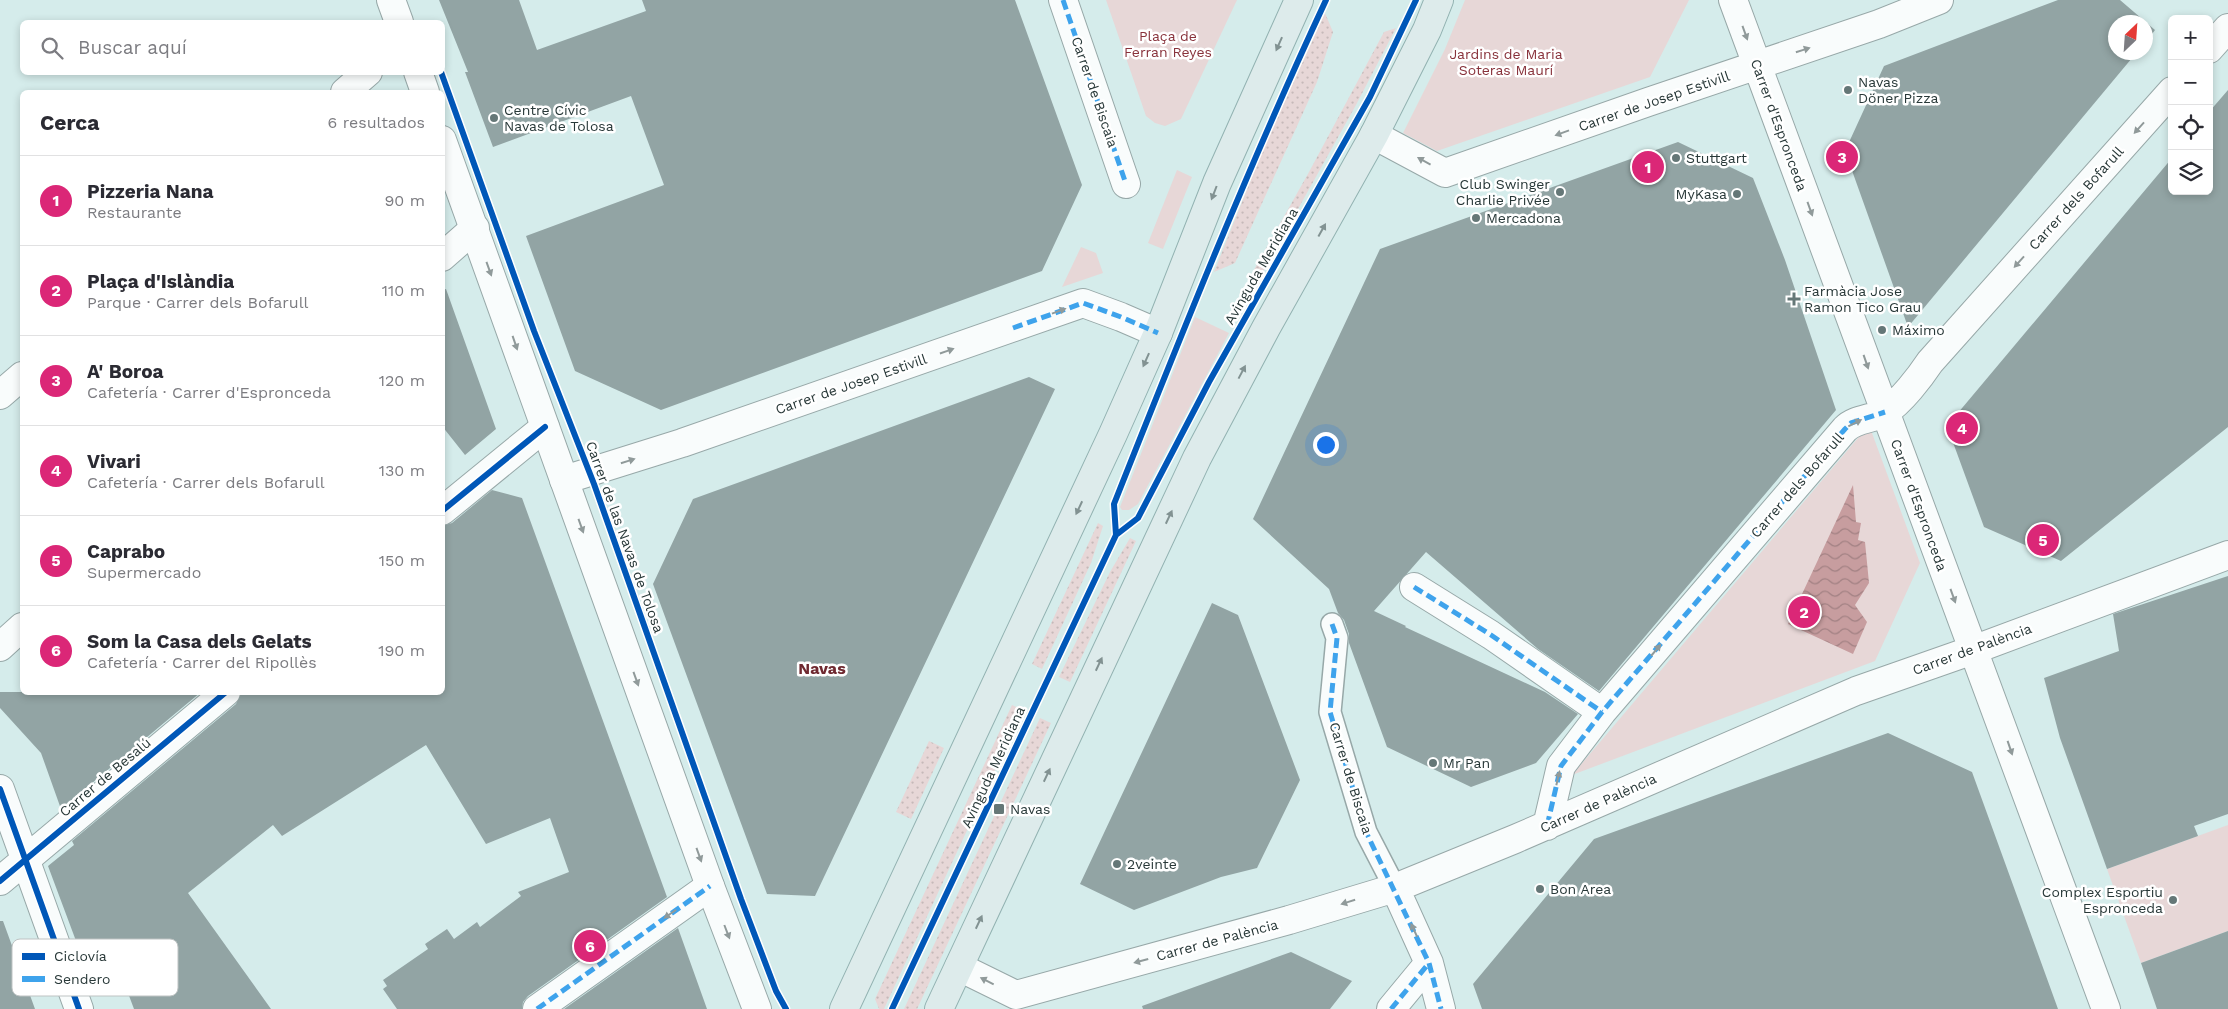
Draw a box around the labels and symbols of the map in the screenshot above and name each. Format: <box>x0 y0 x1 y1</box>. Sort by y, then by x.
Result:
north arrow <box>2108 15 2153 60</box>
one-way arrow <box>1742 25 1749 40</box>
park label: Plaça de Ferran Reyes <box>1124 28 1212 60</box>
street label: Carrer de Biscaia <box>1069 34 1122 150</box>
one-way arrow <box>1275 37 1283 51</box>
one-way arrow <box>1796 45 1811 53</box>
park label: Jardins de Maria Soteras Maurí <box>1449 46 1563 78</box>
street label: Carrer d'Espronceda <box>1748 57 1810 193</box>
street label: Carrer de Josep Estivill <box>1576 67 1732 134</box>
place label: Navas Döner Pizza <box>1858 74 1939 106</box>
marker: Navas Döner Pizza <box>1842 84 1854 96</box>
place label: Centre Cívic Navas de Tolosa <box>504 102 614 134</box>
marker: Centre Cívic Navas de Tolosa <box>488 112 500 124</box>
one-way arrow <box>2133 121 2145 133</box>
one-way arrow <box>1554 129 1569 137</box>
pin: 3 <box>1826 138 1858 176</box>
street label: Carrer dels Bofarull <box>2025 142 2127 253</box>
pin: 1 <box>1632 148 1664 186</box>
place label: Stuttgart <box>1686 150 1747 166</box>
marker: Stuttgart <box>1670 152 1682 164</box>
one-way arrow <box>1416 157 1431 165</box>
place label: Club Swinger Charlie Privée <box>1456 176 1550 208</box>
one-way arrow <box>1209 186 1217 200</box>
marker: Club Swinger Charlie Privée <box>1554 186 1566 198</box>
place label: MyKasa <box>1676 186 1727 202</box>
marker: MyKasa <box>1731 188 1743 200</box>
one-way arrow <box>1807 202 1814 217</box>
street label: Avinguda Meridiana <box>1221 205 1301 327</box>
place label: Mercadona <box>1486 210 1561 226</box>
marker: Mercadona <box>1470 212 1482 224</box>
one-way arrow <box>1317 223 1326 237</box>
one-way arrow <box>2013 255 2025 267</box>
one-way arrow <box>486 262 493 277</box>
place label: Farmàcia Jose Ramon Tico Grau <box>1804 283 1921 315</box>
marker: Farmàcia Jose Ramon Tico Grau <box>1788 293 1800 305</box>
one-way arrow <box>1052 307 1067 315</box>
place label: Máximo <box>1892 322 1945 338</box>
marker: Máximo <box>1876 324 1888 336</box>
one-way arrow <box>512 336 520 351</box>
one-way arrow <box>940 346 955 354</box>
street label: Carrer de Josep Estivill <box>773 350 929 417</box>
one-way arrow <box>1142 353 1150 367</box>
one-way arrow <box>1862 355 1870 370</box>
one-way arrow <box>1238 365 1246 379</box>
pin: 4 <box>1946 409 1978 447</box>
one-way arrow <box>1847 419 1862 427</box>
street label: Carrer dels Bofarull <box>1747 429 1847 541</box>
your location <box>1313 432 1339 458</box>
street label: Carrer d'Espronceda <box>1888 437 1950 573</box>
street label: Carrer de las Navas de Tolosa <box>583 439 667 635</box>
one-way arrow <box>621 457 636 465</box>
one-way arrow <box>1075 501 1083 515</box>
one-way arrow <box>1166 510 1174 524</box>
one-way arrow <box>577 519 585 534</box>
pin: 5 <box>2027 521 2059 559</box>
one-way arrow <box>1949 589 1957 604</box>
pin: 2 <box>1788 593 1820 631</box>
street label: Carrer de Palència <box>1910 620 2034 678</box>
one-way arrow <box>1650 644 1661 657</box>
one-way arrow <box>1095 656 1104 671</box>
district label: Navas <box>798 659 846 678</box>
one-way arrow <box>632 672 640 687</box>
street label: Avinguda Meridiana <box>958 704 1028 830</box>
street label: Carrer de Biscaia <box>1326 720 1376 836</box>
street label: Carrer de Besalú <box>56 734 154 820</box>
one-way arrow <box>2007 741 2014 756</box>
place label: Mr Pan <box>1443 755 1490 771</box>
marker: Mr Pan <box>1427 757 1439 769</box>
one-way arrow <box>1044 768 1052 782</box>
street label: Carrer de Palència <box>1537 770 1659 836</box>
one-way arrow <box>1554 771 1562 786</box>
place label: Navas <box>1010 801 1050 817</box>
marker: Navas <box>992 802 1006 816</box>
one-way arrow <box>696 848 703 863</box>
place label: 2veinte <box>1127 856 1177 872</box>
marker: 2veinte <box>1111 858 1123 870</box>
place label: Bon Area <box>1550 881 1611 897</box>
marker: Bon Area <box>1534 883 1546 895</box>
place label: Complex Esportiu Espronceda <box>2042 884 2163 916</box>
marker: Complex Esportiu Espronceda <box>2167 894 2179 906</box>
one-way arrow <box>1341 899 1356 907</box>
one-way arrow <box>663 909 677 919</box>
one-way arrow <box>976 915 984 929</box>
street label: Carrer de Palència <box>1154 916 1280 964</box>
one-way arrow <box>1410 923 1418 937</box>
one-way arrow <box>723 925 731 940</box>
pin: 6 <box>574 927 606 965</box>
legend <box>12 939 178 996</box>
text: Ciclovía <box>54 948 107 964</box>
one-way arrow <box>1134 957 1149 965</box>
text: Sendero <box>54 971 110 987</box>
one-way arrow <box>979 977 994 985</box>

